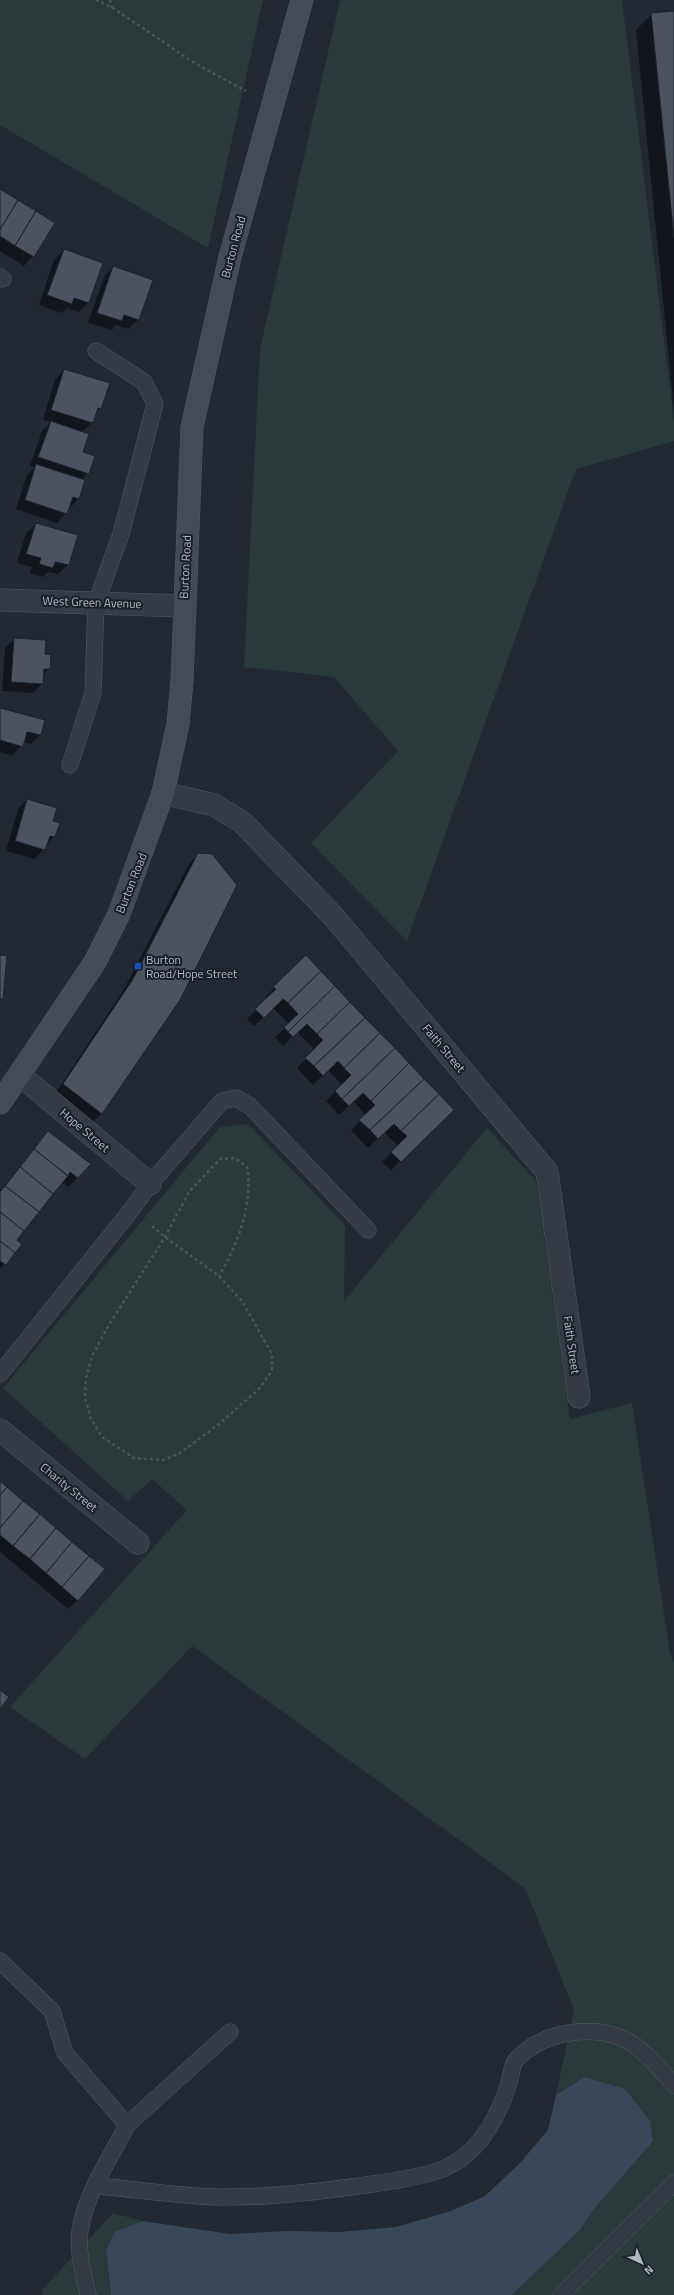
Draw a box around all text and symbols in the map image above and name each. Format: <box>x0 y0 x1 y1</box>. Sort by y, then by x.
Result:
street label: Burton Road <box>216 214 250 280</box>
street label: Burton Road <box>174 535 196 599</box>
street label: West Green Avenue <box>42 591 142 613</box>
street label: Burton Road <box>110 850 152 916</box>
place label: Burton Road/Hope Street <box>146 950 238 983</box>
marker: Burton Road/Hope Street <box>133 961 143 971</box>
street label: Faith Street <box>418 1019 471 1077</box>
street label: Hope Street <box>56 1103 115 1157</box>
street label: Faith Street <box>559 1315 586 1376</box>
street label: Charity Street <box>36 1458 103 1517</box>
north arrow <box>622 2243 662 2283</box>
text: N <box>641 2262 657 2279</box>

